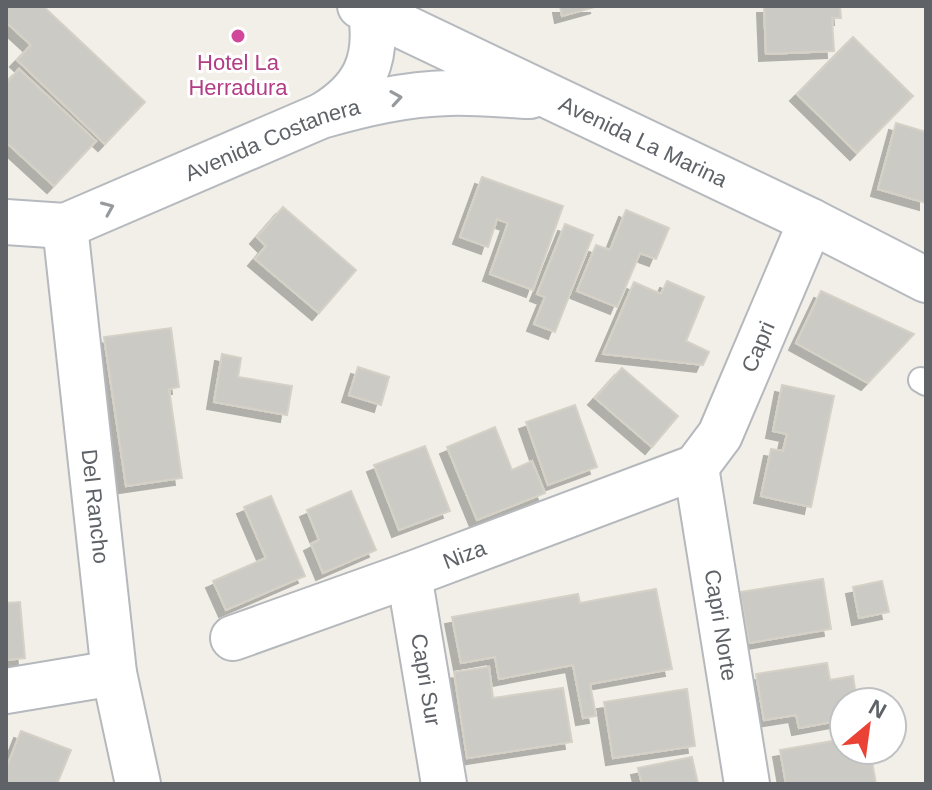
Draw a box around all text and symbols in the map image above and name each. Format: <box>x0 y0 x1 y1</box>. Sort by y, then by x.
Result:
marker: Hotel La Herradura <box>229 27 247 45</box>
place label: Hotel La Herradura <box>188 50 288 100</box>
one-way arrow <box>390 90 403 107</box>
street label: Avenida La Marina <box>555 91 732 193</box>
street label: Avenida Costanera <box>181 94 363 186</box>
one-way arrow <box>100 201 114 217</box>
street label: Capri <box>736 318 780 376</box>
street label: Del Rancho <box>77 448 114 565</box>
street label: Niza <box>439 535 490 574</box>
street label: Capri Norte <box>700 567 742 683</box>
street label: Capri Sur <box>406 632 446 728</box>
north arrow <box>828 686 908 766</box>
text: N <box>864 694 890 724</box>

